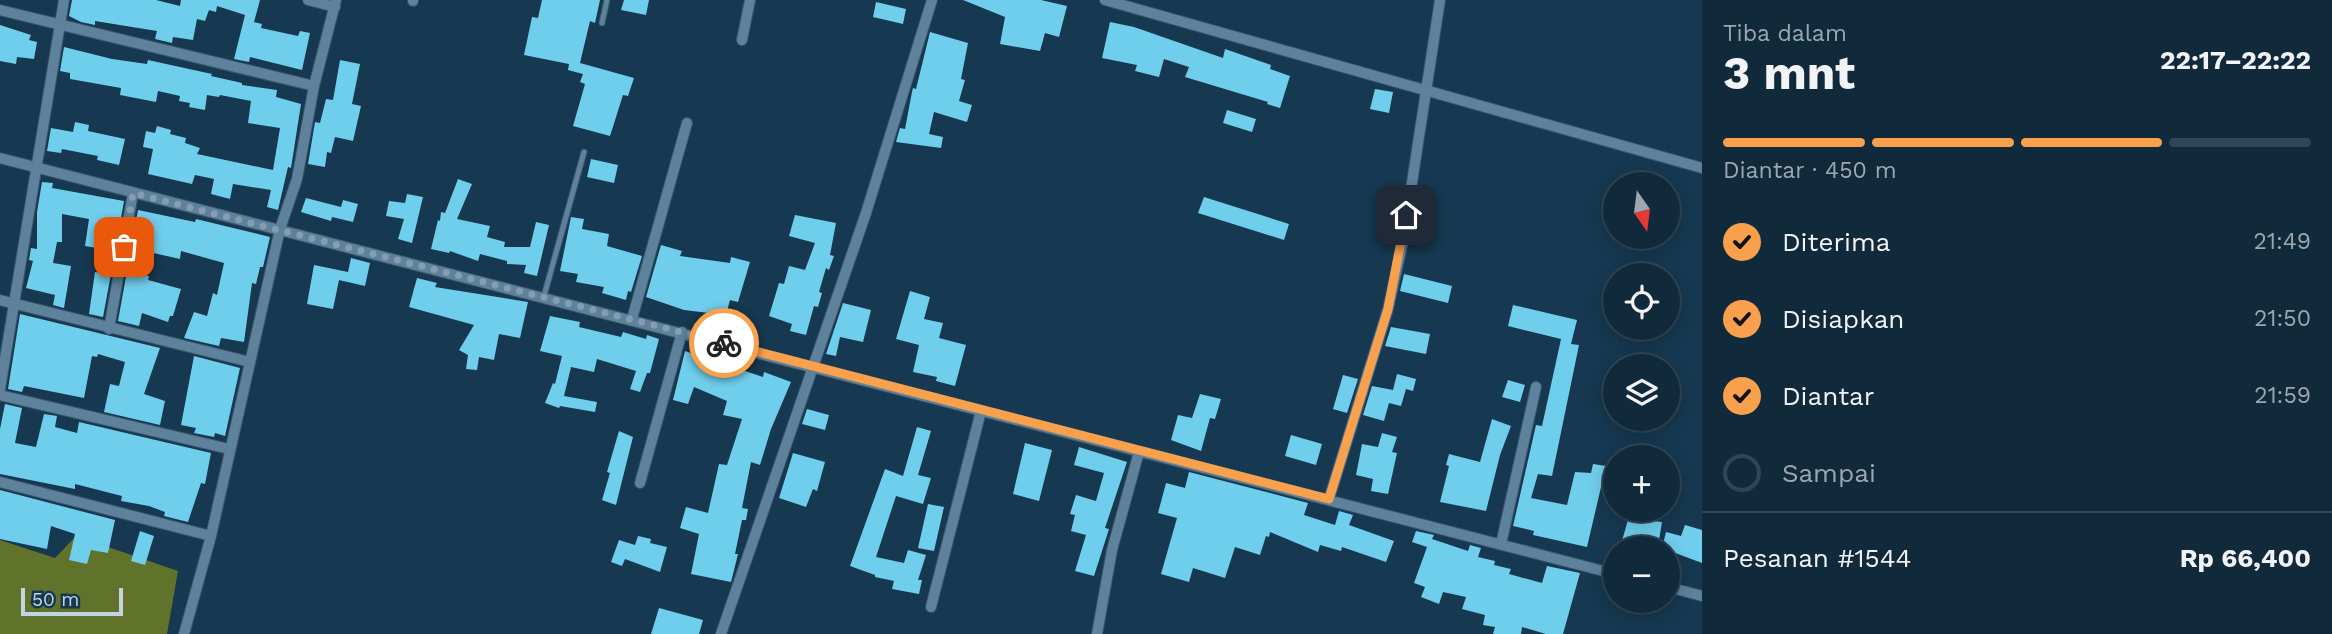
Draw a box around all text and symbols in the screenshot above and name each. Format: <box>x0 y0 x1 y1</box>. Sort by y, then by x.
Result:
text: Tiba dalam <box>1723 20 1847 47</box>
text: 22:17–22:22 <box>2160 45 2311 75</box>
text: 3 mnt <box>1723 46 1855 100</box>
text: Diantar · 450 m <box>1723 157 1897 184</box>
north arrow <box>1603 172 1680 248</box>
map controls <box>1603 172 1680 613</box>
pin <box>1376 185 1436 245</box>
icon: home <box>1387 196 1425 234</box>
pin <box>94 217 154 277</box>
icon: check <box>1723 223 1761 261</box>
text: Diterima <box>1782 227 1890 257</box>
icon: bag <box>105 228 143 266</box>
text: 21:49 <box>2254 228 2311 255</box>
button: locate <box>1603 263 1680 340</box>
icon: check <box>1723 300 1761 338</box>
text: Disiapkan <box>1782 304 1904 334</box>
text: 21:50 <box>2254 305 2311 332</box>
courier <box>689 308 759 378</box>
icon: bike <box>705 324 743 362</box>
button: layers <box>1603 354 1680 431</box>
icon: check <box>1723 377 1761 415</box>
text: Diantar <box>1782 381 1874 411</box>
text: 21:59 <box>2254 382 2311 409</box>
button: + <box>1603 445 1680 522</box>
text: Sampai <box>1782 458 1876 488</box>
button: − <box>1603 536 1680 613</box>
text: Pesanan #1544 <box>1723 543 1911 573</box>
text: Rp 66,400 <box>2180 543 2311 573</box>
scale bar <box>21 585 122 617</box>
text: 50 m <box>32 588 79 611</box>

